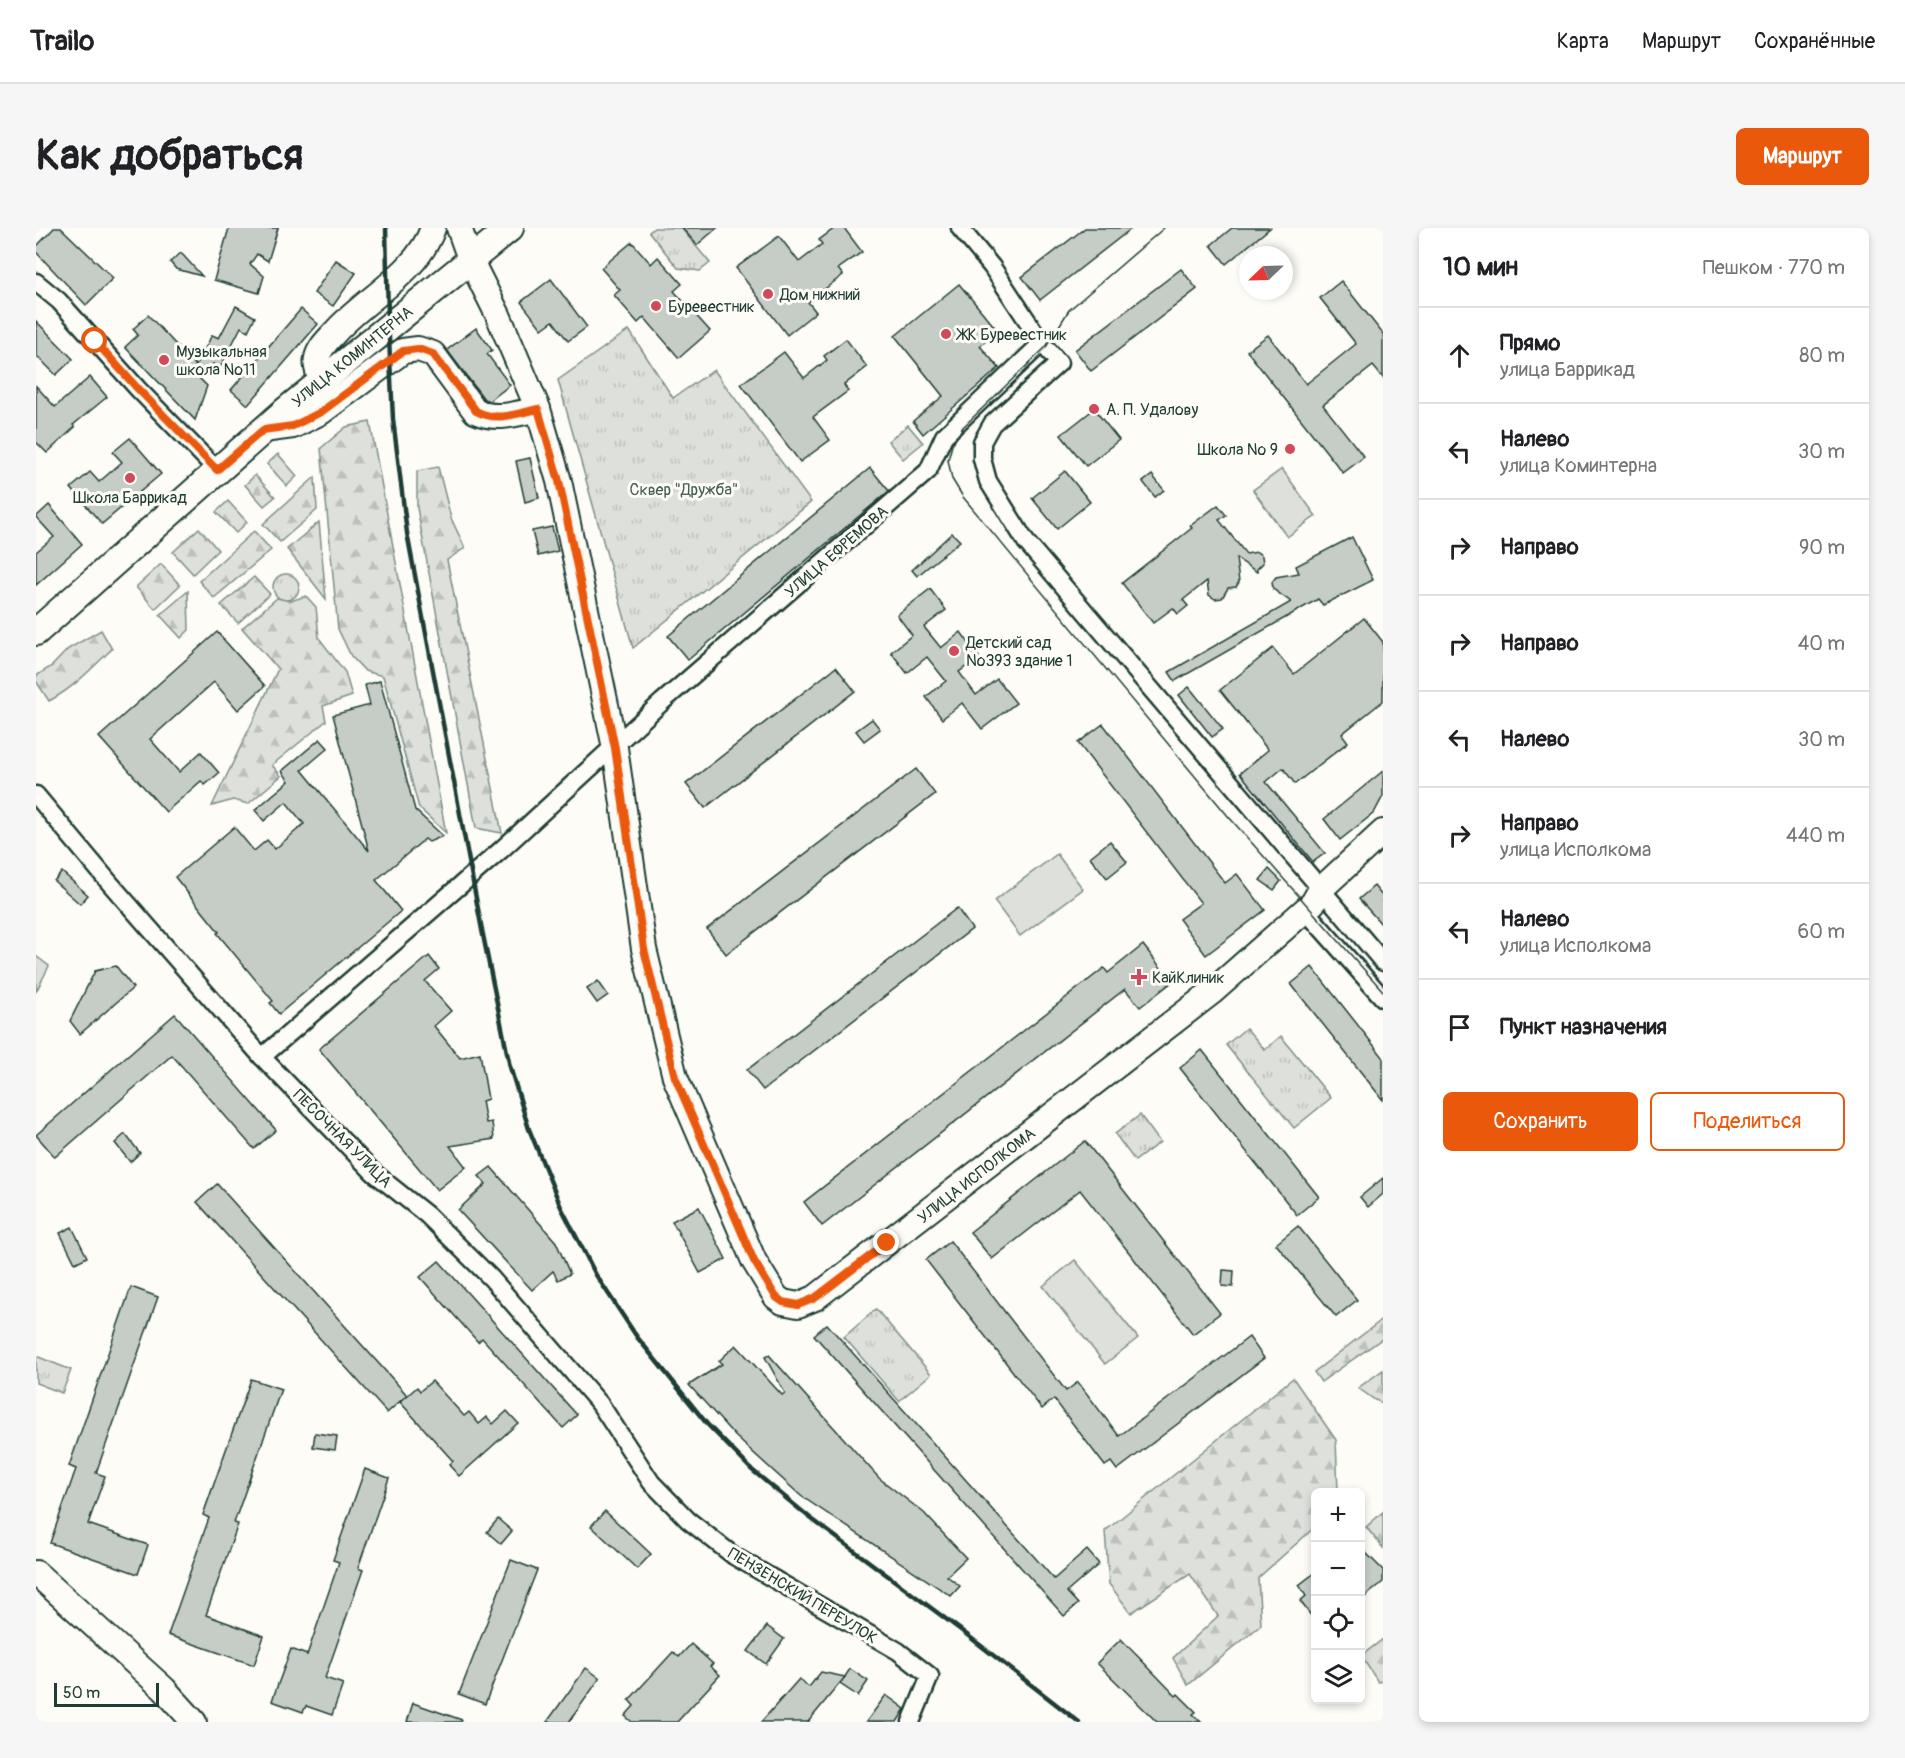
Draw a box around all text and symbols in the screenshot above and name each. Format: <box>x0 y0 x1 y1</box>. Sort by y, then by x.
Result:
text: Trailo <box>30 24 94 59</box>
text: Карта <box>1557 28 1609 55</box>
text: Маршрут <box>1642 28 1721 55</box>
text: Сохранённые <box>1754 28 1875 55</box>
button: Маршрут <box>1736 128 1869 185</box>
text: Как добраться <box>36 130 303 182</box>
north arrow <box>1239 246 1293 300</box>
text: 10 мин <box>1443 251 1518 283</box>
text: Пешком · 770 m <box>1703 255 1845 280</box>
place label: Дом нижний <box>779 285 860 305</box>
marker: Дом нижний <box>761 287 775 301</box>
place label: Буревестник <box>668 297 755 317</box>
marker: Буревестник <box>649 299 663 313</box>
street label: УЛИЦА КОМИНТЕРНА <box>288 302 417 412</box>
place label: ЖК Буревестник <box>955 325 1067 345</box>
route start <box>81 327 107 353</box>
marker: ЖК Буревестник <box>939 327 953 341</box>
text: Прямо <box>1500 329 1560 357</box>
icon: ahead <box>1443 339 1476 372</box>
place label: Музыкальная школа №11 <box>176 342 267 380</box>
text: 80 m <box>1799 343 1845 368</box>
marker: Музыкальная школа №11 <box>157 353 171 367</box>
text: улица Баррикад <box>1500 357 1635 382</box>
place label: А. П. Удалову <box>1106 400 1198 420</box>
marker: А. П. Удалову <box>1087 402 1101 416</box>
text: Налево <box>1500 425 1569 453</box>
icon: left <box>1443 435 1476 468</box>
text: 30 m <box>1798 439 1845 464</box>
place label: Школа № 9 <box>1198 440 1278 460</box>
marker: Школа № 9 <box>1283 442 1297 456</box>
text: улица Коминтерна <box>1500 453 1657 478</box>
marker: Школа Баррикад <box>123 471 137 485</box>
park label: Сквер "Дружба" <box>630 480 738 500</box>
place label: Школа Баррикад <box>73 488 187 508</box>
street label: УЛИЦА ЕФРЕМОВА <box>781 501 892 602</box>
icon: right <box>1443 531 1476 564</box>
text: Направо <box>1500 533 1579 561</box>
text: 90 m <box>1799 535 1845 560</box>
icon: right <box>1443 627 1476 660</box>
text: Направо <box>1500 629 1579 657</box>
text: 40 m <box>1798 631 1845 656</box>
place label: Детский сад №393 здание 1 <box>965 633 1072 671</box>
marker: Детский сад №393 здание 1 <box>947 644 961 658</box>
icon: left <box>1443 723 1476 756</box>
text: Налево <box>1500 725 1569 753</box>
text: 30 m <box>1798 727 1845 752</box>
text: Направо <box>1500 809 1579 837</box>
icon: right <box>1443 819 1476 852</box>
text: 440 m <box>1786 823 1845 848</box>
text: улица Исполкома <box>1500 837 1651 862</box>
text: Налево <box>1500 905 1569 933</box>
icon: left <box>1443 915 1476 948</box>
text: 60 m <box>1798 919 1845 944</box>
text: улица Исполкома <box>1500 933 1651 958</box>
marker: КайКлиник <box>1130 968 1148 986</box>
place label: КайКлиник <box>1152 968 1224 988</box>
icon: arrive <box>1443 1011 1476 1044</box>
text: Пункт назначения <box>1500 1013 1667 1041</box>
street label: ПЕСОЧНАЯ УЛИЦА <box>289 1085 396 1192</box>
button: Сохранить <box>1443 1092 1638 1151</box>
button: Поделиться <box>1650 1092 1845 1151</box>
street label: УЛИЦА ИСПОЛКОМА <box>914 1124 1040 1228</box>
route end <box>873 1229 899 1255</box>
map controls <box>1311 1488 1365 1704</box>
button: + <box>1311 1488 1365 1542</box>
button: − <box>1311 1542 1365 1596</box>
street label: ПЕНЗЕНСКИЙ ПЕРЕУЛОК <box>724 1543 881 1648</box>
button: locate <box>1311 1596 1365 1650</box>
button: layers <box>1311 1650 1365 1704</box>
scale bar <box>54 1680 159 1708</box>
text: 50 m <box>63 1683 100 1703</box>

